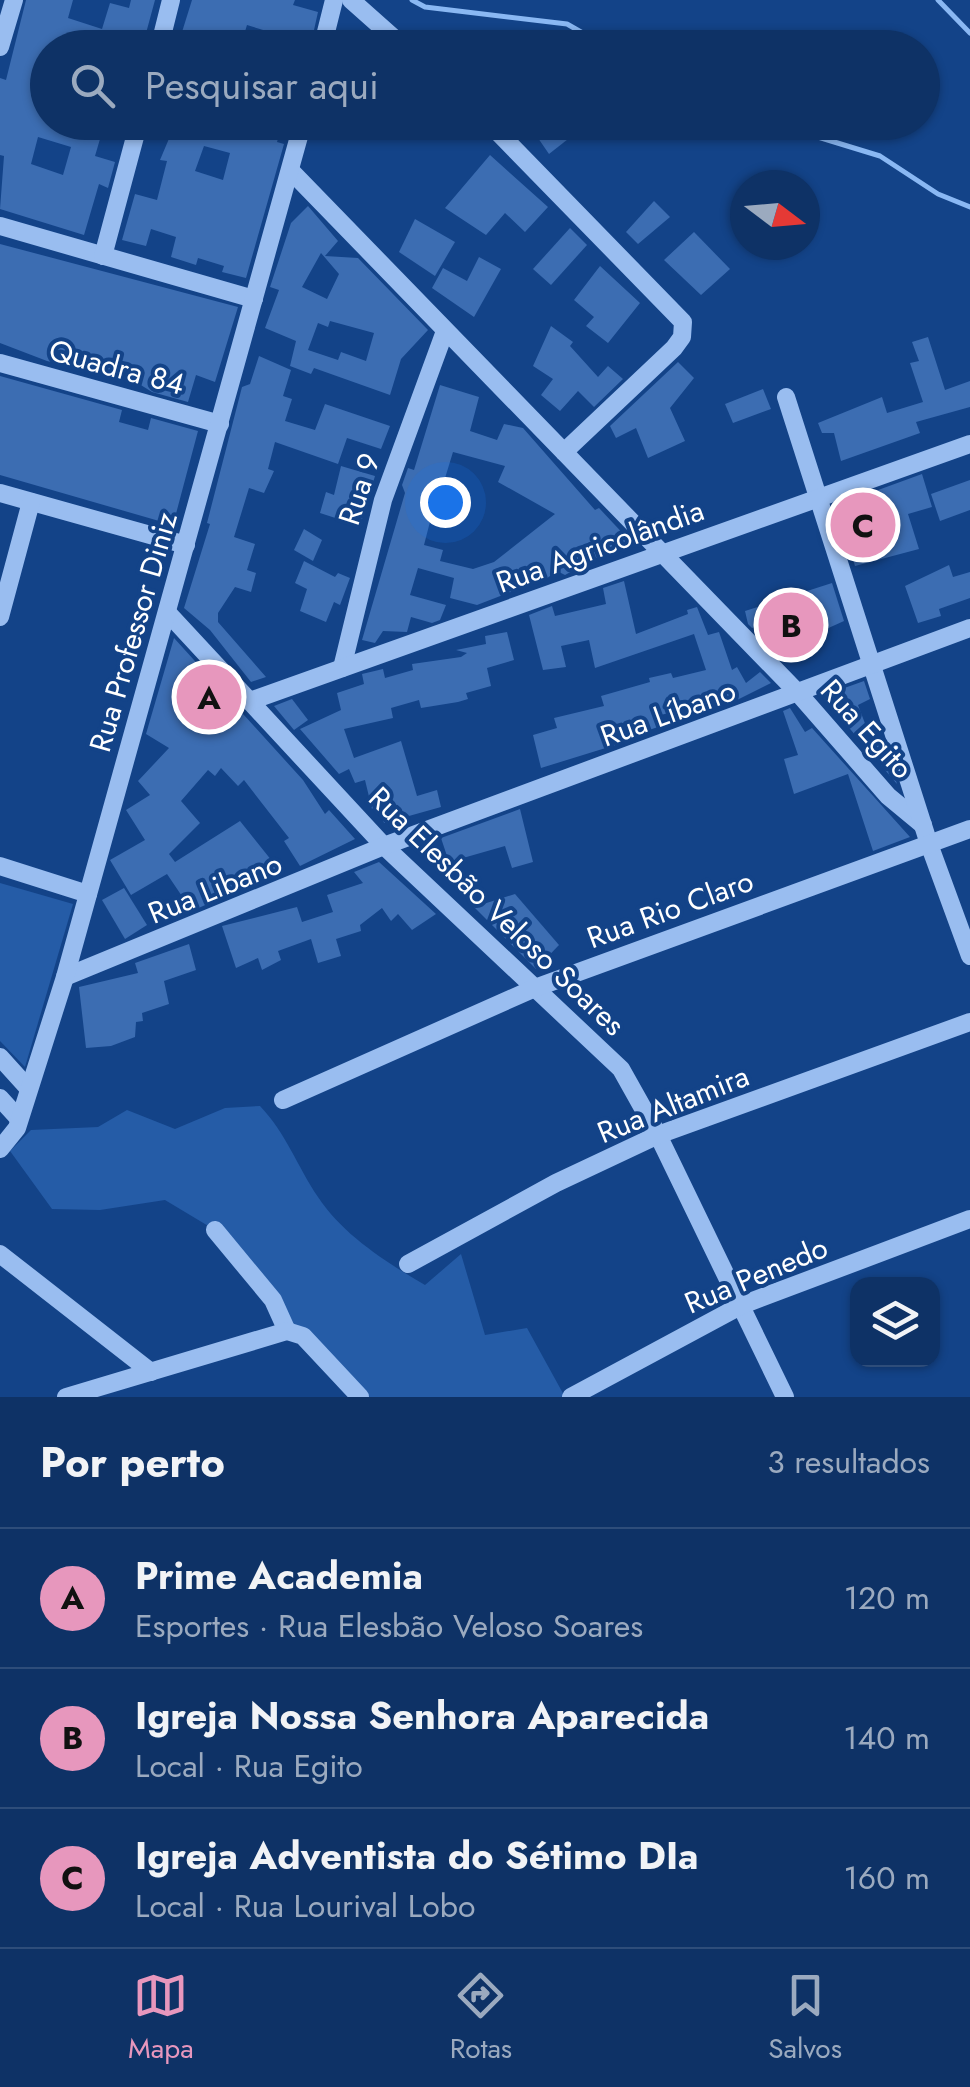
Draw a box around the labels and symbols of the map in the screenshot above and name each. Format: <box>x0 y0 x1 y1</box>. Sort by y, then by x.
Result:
north arrow <box>730 170 820 260</box>
street label: Quadra 84 <box>45 328 189 406</box>
street label: Rua 9 <box>327 448 391 530</box>
your location <box>420 477 471 528</box>
street label: Rua Agricolândia <box>490 488 710 604</box>
pin: C <box>830 488 896 562</box>
street label: Rua Professor Diniz <box>78 507 188 757</box>
pin: B <box>758 588 824 662</box>
pin: A <box>176 660 242 734</box>
street label: Rua Líbano <box>594 669 742 757</box>
street label: Rua Egito <box>811 670 923 788</box>
street label: Rua Elesbão Veloso Soares <box>359 777 635 1045</box>
street label: Rua Libano <box>142 842 288 934</box>
street label: Rua Rio Claro <box>581 859 759 959</box>
street label: Rua Altamira <box>591 1054 755 1154</box>
street label: Rua Penedo <box>678 1226 834 1324</box>

